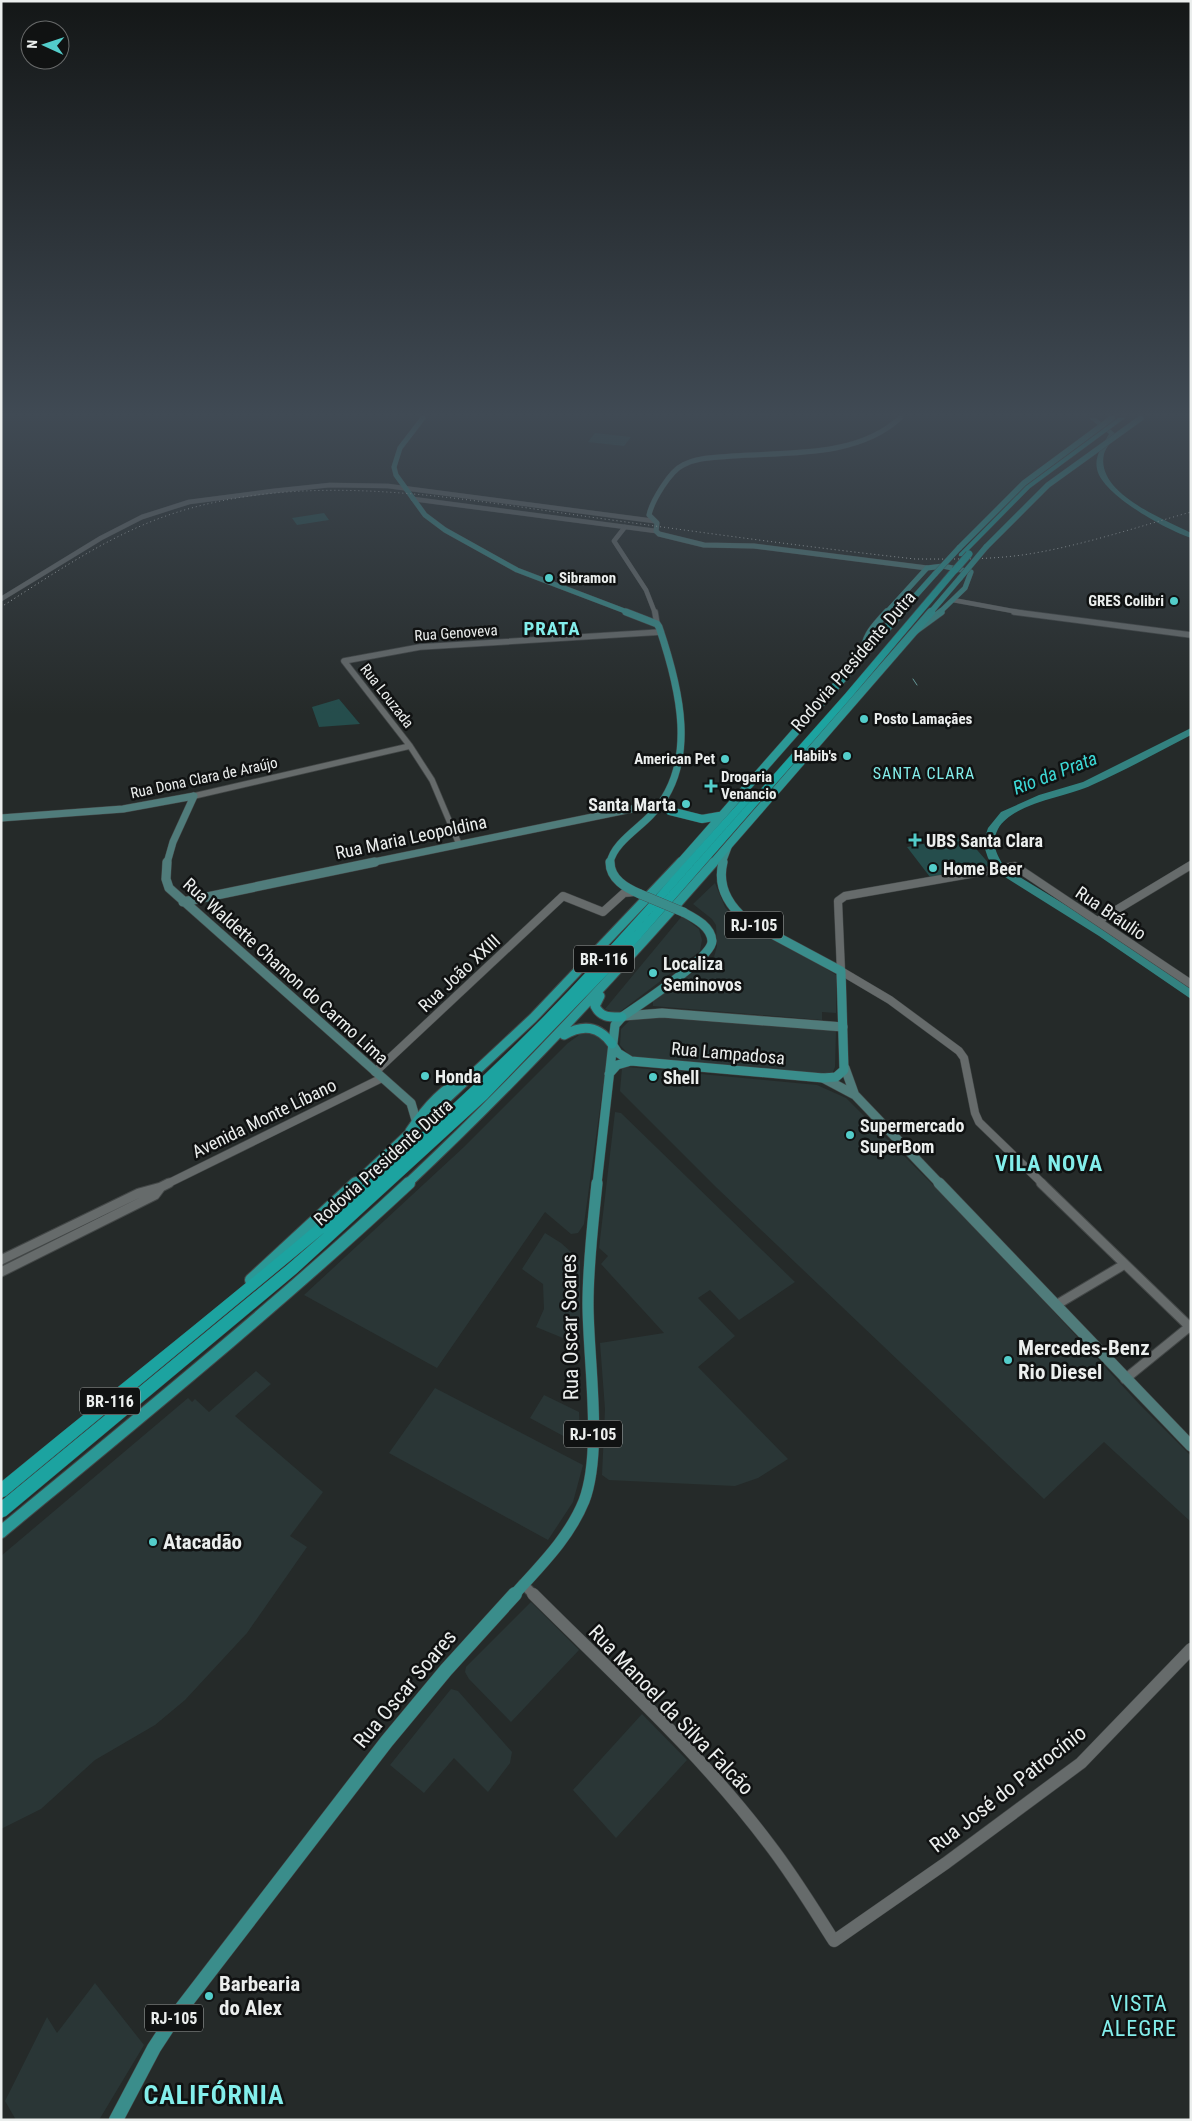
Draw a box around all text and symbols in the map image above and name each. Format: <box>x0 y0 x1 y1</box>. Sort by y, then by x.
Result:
north arrow <box>20 20 70 70</box>
text: N <box>24 40 40 49</box>
place label: Sibramon <box>559 569 616 587</box>
marker: Sibramon <box>543 572 555 584</box>
street label: Rodovia Presidente Dutra <box>786 587 920 735</box>
place label: GRES Colibri <box>1088 592 1164 610</box>
marker: GRES Colibri <box>1168 595 1180 607</box>
district label: PRATA <box>523 617 581 640</box>
street label: Rua Genoveva <box>414 621 498 645</box>
street label: Rua Louzada <box>356 660 418 732</box>
place label: Posto Lamaçães <box>874 710 973 728</box>
marker: Posto Lamaçães <box>858 713 870 725</box>
water label: Rio da Prata <box>1010 746 1100 800</box>
place label: Habib's <box>794 747 837 765</box>
place label: American Pet <box>634 750 715 768</box>
marker: Habib's <box>841 750 853 762</box>
marker: American Pet <box>719 753 731 765</box>
street label: Rua Dona Clara de Araújo <box>129 754 279 802</box>
district label: SANTA CLARA <box>873 764 975 783</box>
place label: Drogaria Venancio <box>721 768 777 803</box>
marker: Drogaria Venancio <box>705 780 717 792</box>
place label: Santa Marta <box>588 794 676 815</box>
marker: Santa Marta <box>680 798 692 810</box>
street label: Rua Maria Leopoldina <box>333 811 489 863</box>
place label: UBS Santa Clara <box>926 830 1043 851</box>
marker: UBS Santa Clara <box>908 833 922 847</box>
place label: Home Beer <box>943 858 1022 879</box>
marker: Home Beer <box>927 862 939 874</box>
street label: Rua Waldette Chamon do Carmo Lima <box>179 873 393 1069</box>
street label: Rua Bráulio <box>1072 882 1150 944</box>
road number: RJ-105 <box>725 912 783 938</box>
street label: Rua João XXIII <box>414 930 504 1016</box>
road number: BR-116 <box>574 946 634 972</box>
place label: Localiza Seminovos <box>663 953 742 995</box>
marker: Localiza Seminovos <box>647 967 659 979</box>
street label: Rua Lampadosa <box>670 1038 786 1068</box>
place label: Honda <box>435 1066 481 1087</box>
place label: Shell <box>663 1067 699 1088</box>
marker: Honda <box>419 1070 431 1082</box>
marker: Shell <box>647 1071 659 1083</box>
street label: Avenida Monte Líbano <box>188 1074 340 1162</box>
street label: Rodovia Presidente Dutra <box>309 1094 457 1230</box>
place label: Supermercado SuperBom <box>860 1115 964 1157</box>
marker: Supermercado SuperBom <box>844 1129 856 1141</box>
district label: VILA NOVA <box>995 1151 1103 1176</box>
street label: Rua Oscar Soares <box>557 1254 583 1400</box>
place label: Mercedes-Benz Rio Diesel <box>1018 1336 1150 1384</box>
marker: Mercedes-Benz Rio Diesel <box>1002 1354 1014 1366</box>
road number: BR-116 <box>80 1388 140 1414</box>
road number: RJ-105 <box>564 1420 622 1448</box>
place label: Atacadão <box>163 1530 242 1554</box>
marker: Atacadão <box>147 1536 159 1548</box>
street label: Rua Manoel da Silva Falcão <box>584 1620 758 1800</box>
street label: Rua Oscar Soares <box>349 1625 461 1753</box>
street label: Rua José do Patrocínio <box>925 1721 1091 1857</box>
place label: Barbearia do Alex <box>219 1972 300 2020</box>
marker: Barbearia do Alex <box>203 1990 215 2002</box>
district label: VISTA ALEGRE <box>1101 1991 1177 2041</box>
road number: RJ-105 <box>145 2005 203 2032</box>
district label: CALIFÓRNIA <box>144 2080 284 2110</box>

